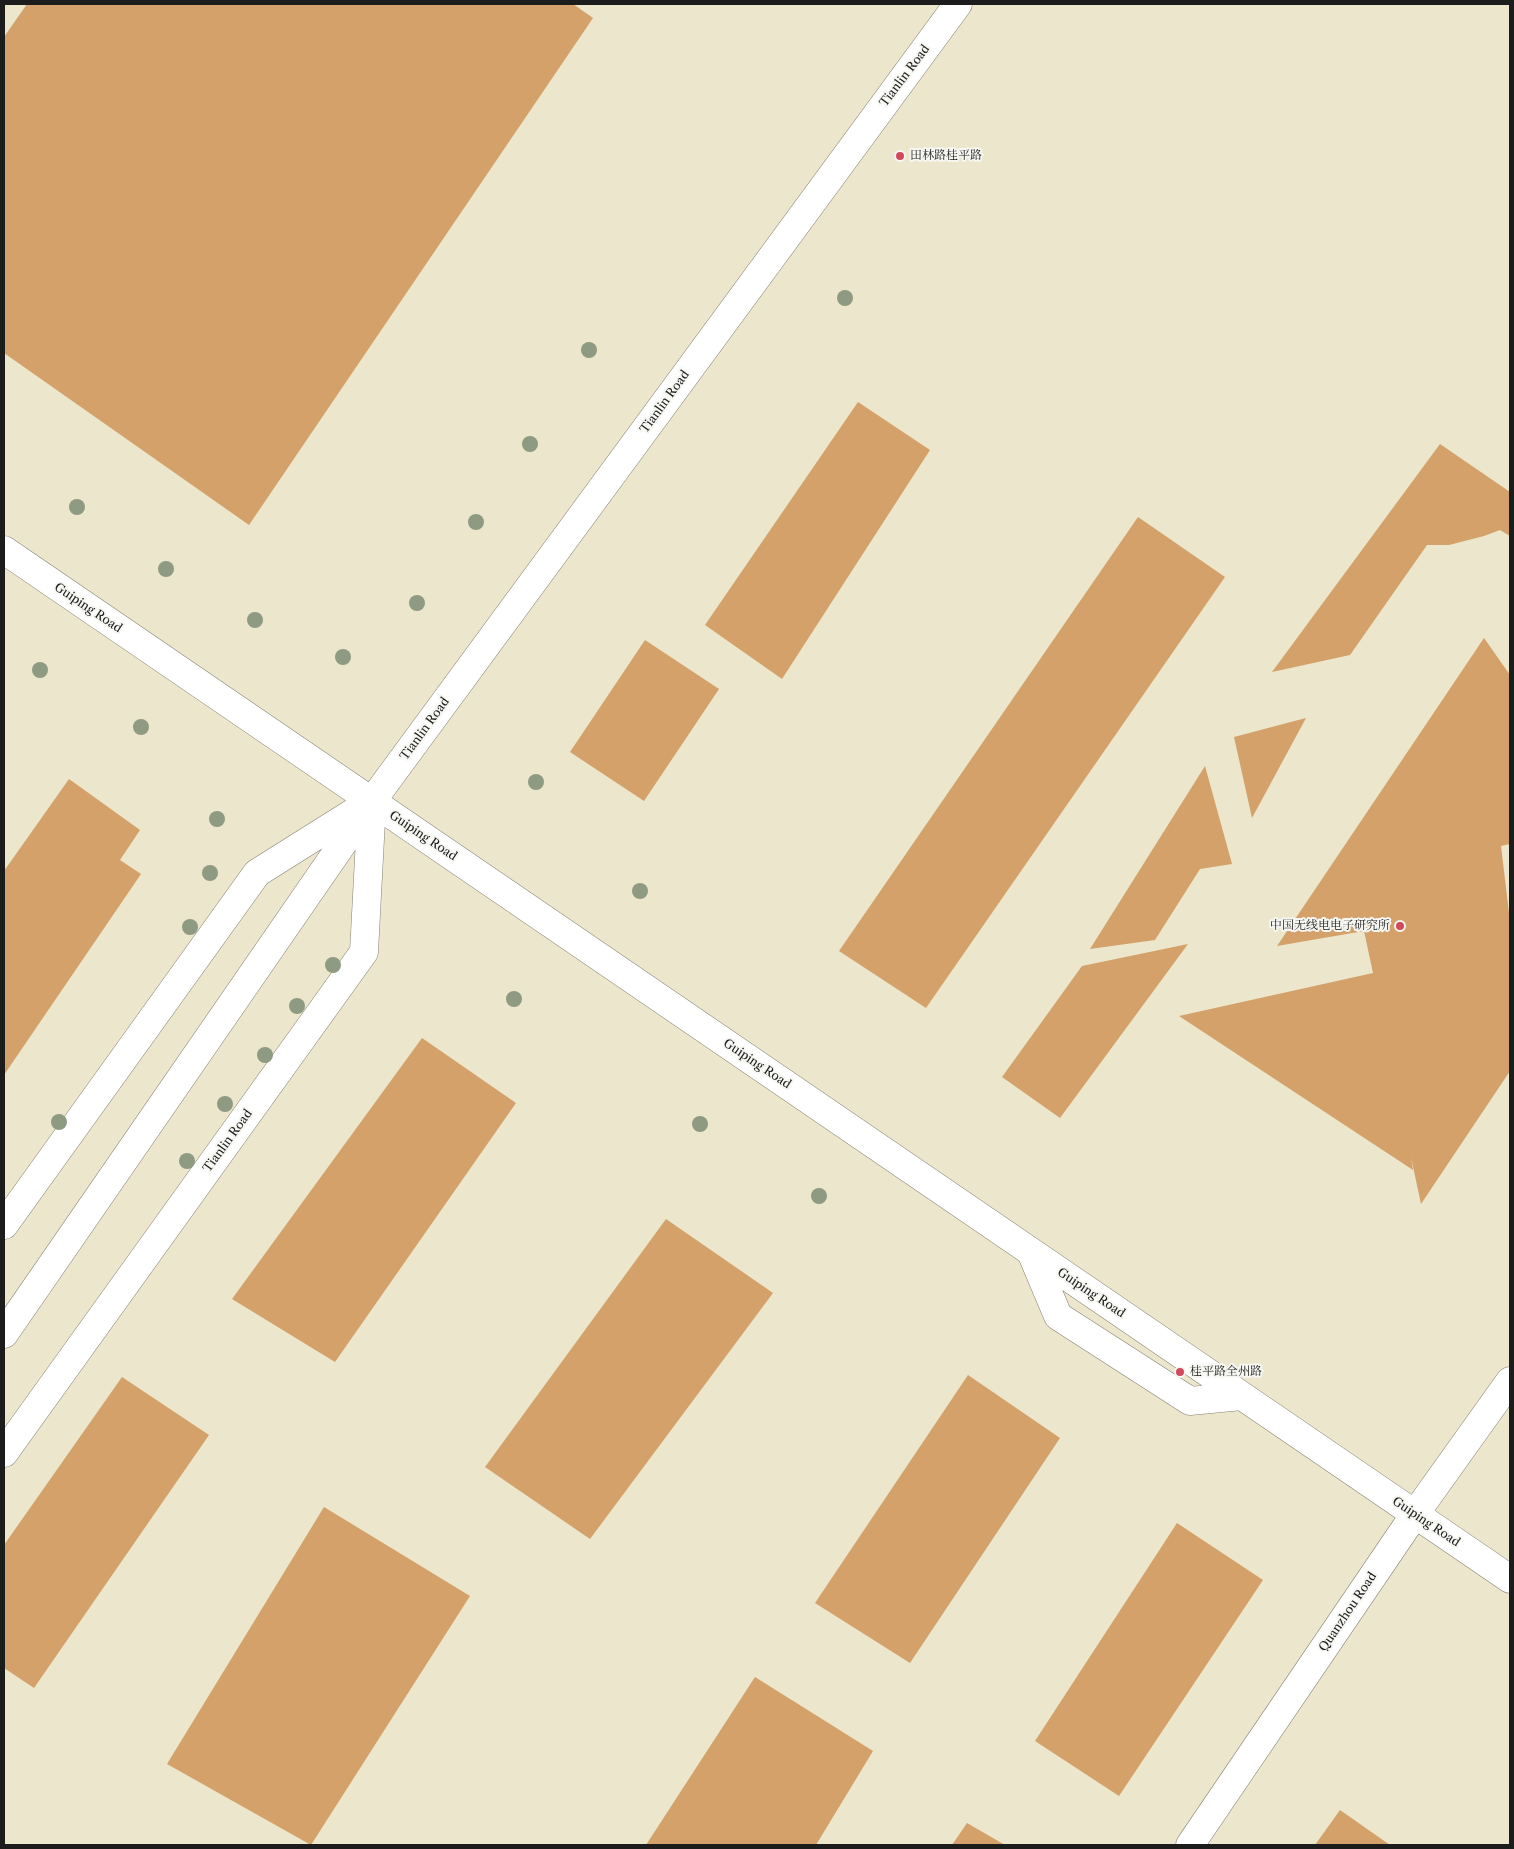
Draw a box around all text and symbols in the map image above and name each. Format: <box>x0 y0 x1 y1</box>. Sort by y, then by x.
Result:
street label: Tianlin Road <box>877 42 933 110</box>
place label: 田林路桂平路 <box>910 149 982 163</box>
marker: 田林路桂平路 <box>894 150 906 162</box>
street label: Tianlin Road <box>637 368 693 436</box>
street label: Guiping Road <box>51 580 125 636</box>
street label: Tianlin Road <box>397 695 453 763</box>
street label: Guiping Road <box>386 808 460 864</box>
place label: 中国无线电电子研究所 <box>1270 919 1390 933</box>
marker: 中国无线电电子研究所 <box>1394 920 1406 932</box>
street label: Guiping Road <box>720 1036 794 1092</box>
street label: Tianlin Road <box>200 1107 256 1175</box>
street label: Guiping Road <box>1054 1265 1128 1321</box>
place label: 桂平路全州路 <box>1190 1365 1262 1379</box>
marker: 桂平路全州路 <box>1174 1366 1186 1378</box>
street label: Guiping Road <box>1389 1494 1463 1550</box>
street label: Quanzhou Road <box>1316 1570 1380 1654</box>

